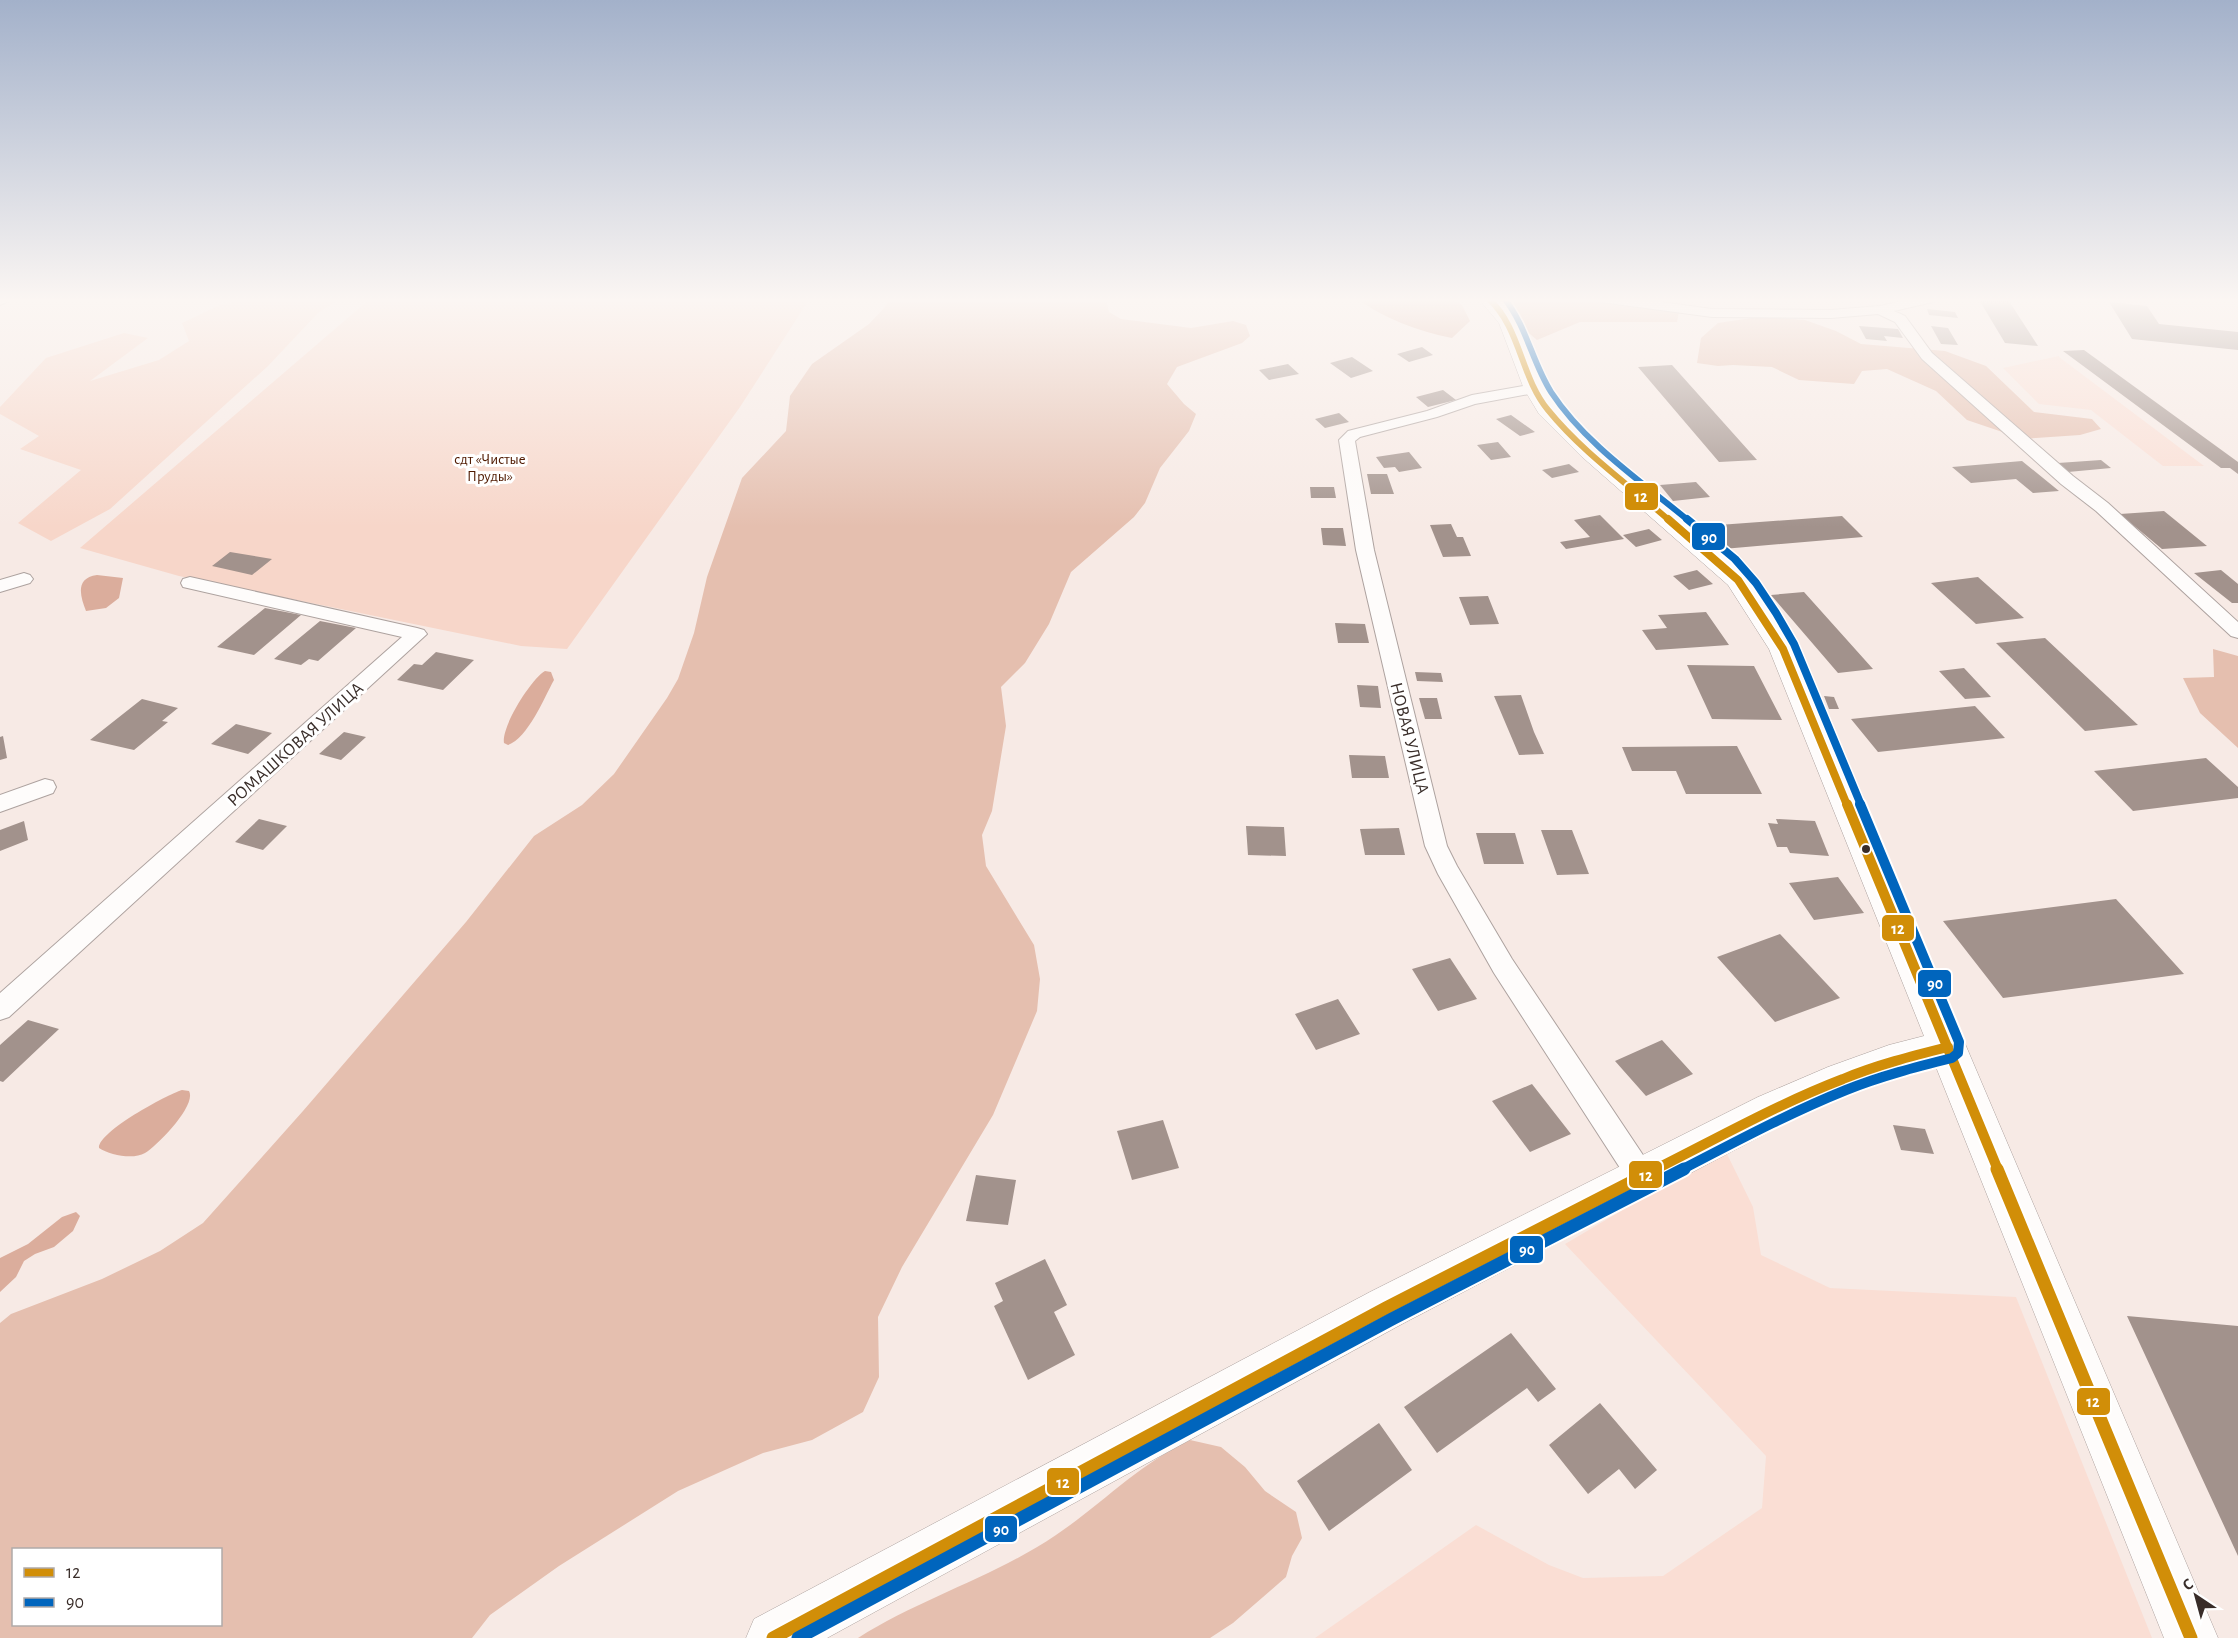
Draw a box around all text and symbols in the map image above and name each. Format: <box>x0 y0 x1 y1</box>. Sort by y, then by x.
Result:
park label: сдт «Чистые Пруды» <box>454 452 526 484</box>
line badge: 12 <box>1624 482 1659 511</box>
text: 12 <box>1634 489 1648 505</box>
line badge: 90 <box>1691 522 1726 551</box>
text: 90 <box>1701 530 1717 546</box>
street label: РОМАШКОВАЯ УЛИЦА <box>224 679 367 810</box>
street label: НОВАЯ УЛИЦА <box>1386 681 1432 796</box>
unlabelled marker <box>1860 843 1872 855</box>
line badge: 12 <box>1881 914 1915 942</box>
text: 12 <box>1891 921 1905 937</box>
line badge: 90 <box>1917 969 1952 998</box>
text: 90 <box>1927 976 1943 992</box>
line badge: 12 <box>1628 1160 1663 1189</box>
text: 12 <box>1639 1168 1653 1184</box>
line badge: 90 <box>1509 1235 1544 1264</box>
text: 90 <box>1519 1242 1535 1258</box>
line badge: 12 <box>2076 1387 2111 1416</box>
text: 12 <box>2086 1394 2100 1410</box>
line badge: 12 <box>1046 1467 1080 1496</box>
text: 12 <box>1056 1475 1070 1491</box>
line badge: 90 <box>984 1515 1018 1543</box>
text: 90 <box>993 1522 1009 1538</box>
legend <box>12 1548 222 1626</box>
text: 12 <box>66 1564 80 1582</box>
north arrow <box>2166 1566 2226 1626</box>
text: С <box>2179 1576 2196 1594</box>
text: 90 <box>66 1594 84 1612</box>

